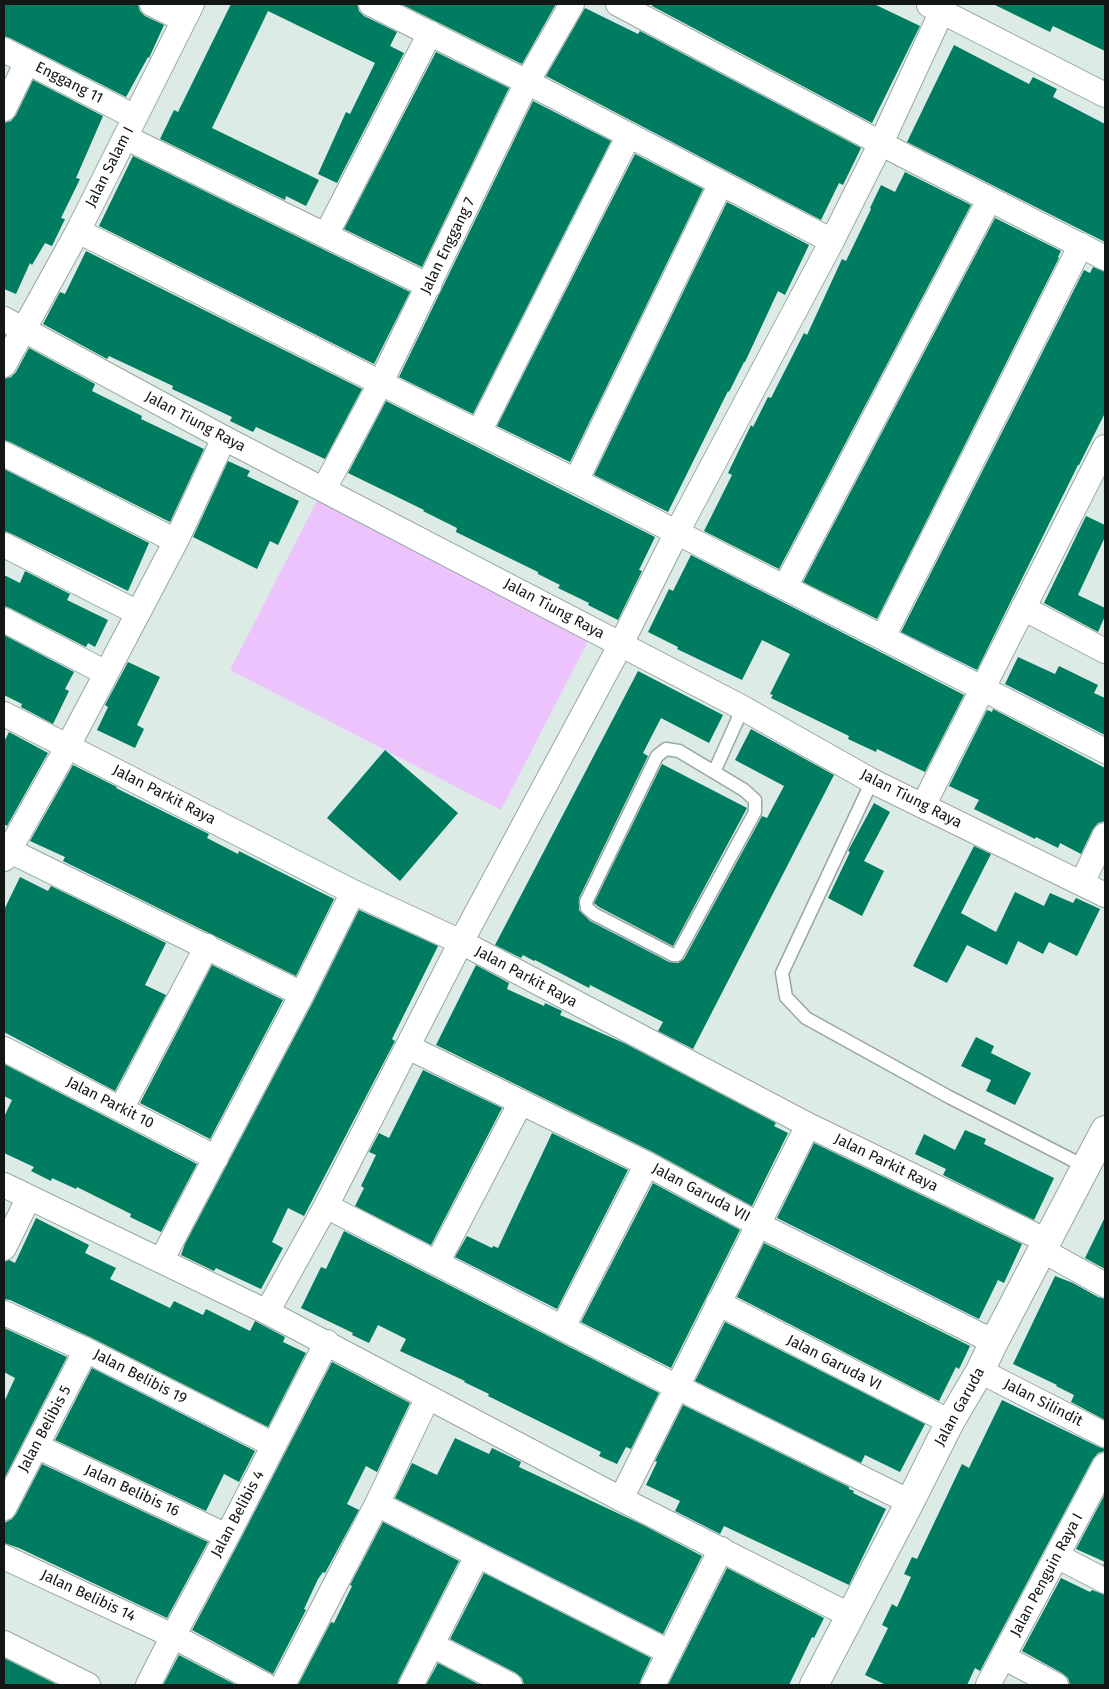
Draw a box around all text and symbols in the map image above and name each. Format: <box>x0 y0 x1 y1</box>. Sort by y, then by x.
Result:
street label: Enggang 11 <box>32 58 106 108</box>
street label: Jalan Salam I <box>82 124 138 210</box>
street label: Jalan Enggang 7 <box>417 195 479 297</box>
street label: Jalan Tiung Raya <box>142 388 248 456</box>
street label: Jalan Tiung Raya <box>501 575 607 643</box>
street label: Jalan Parkit Raya <box>110 761 218 829</box>
street label: Jalan Tiung Raya <box>857 766 965 832</box>
street label: Jalan Parkit Raya <box>472 942 580 1012</box>
street label: Jalan Parkit 10 <box>63 1073 157 1133</box>
street label: Jalan Parkit Raya <box>831 1130 941 1196</box>
street label: Jalan Garuda VII <box>649 1160 753 1226</box>
street label: Jalan Garuda VI <box>784 1331 884 1395</box>
street label: Jalan Belibis 19 <box>90 1346 190 1408</box>
street label: Jalan Garuda <box>931 1365 989 1449</box>
street label: Jalan Silindit <box>1000 1375 1086 1431</box>
street label: Jalan Belibis 5 <box>15 1383 75 1475</box>
street label: Jalan Belibis 16 <box>82 1461 182 1521</box>
street label: Jalan Belibis 4 <box>208 1467 268 1561</box>
street label: Jalan Penguin Raya I <box>1007 1510 1087 1640</box>
street label: Jalan Belibis 14 <box>38 1566 138 1626</box>

